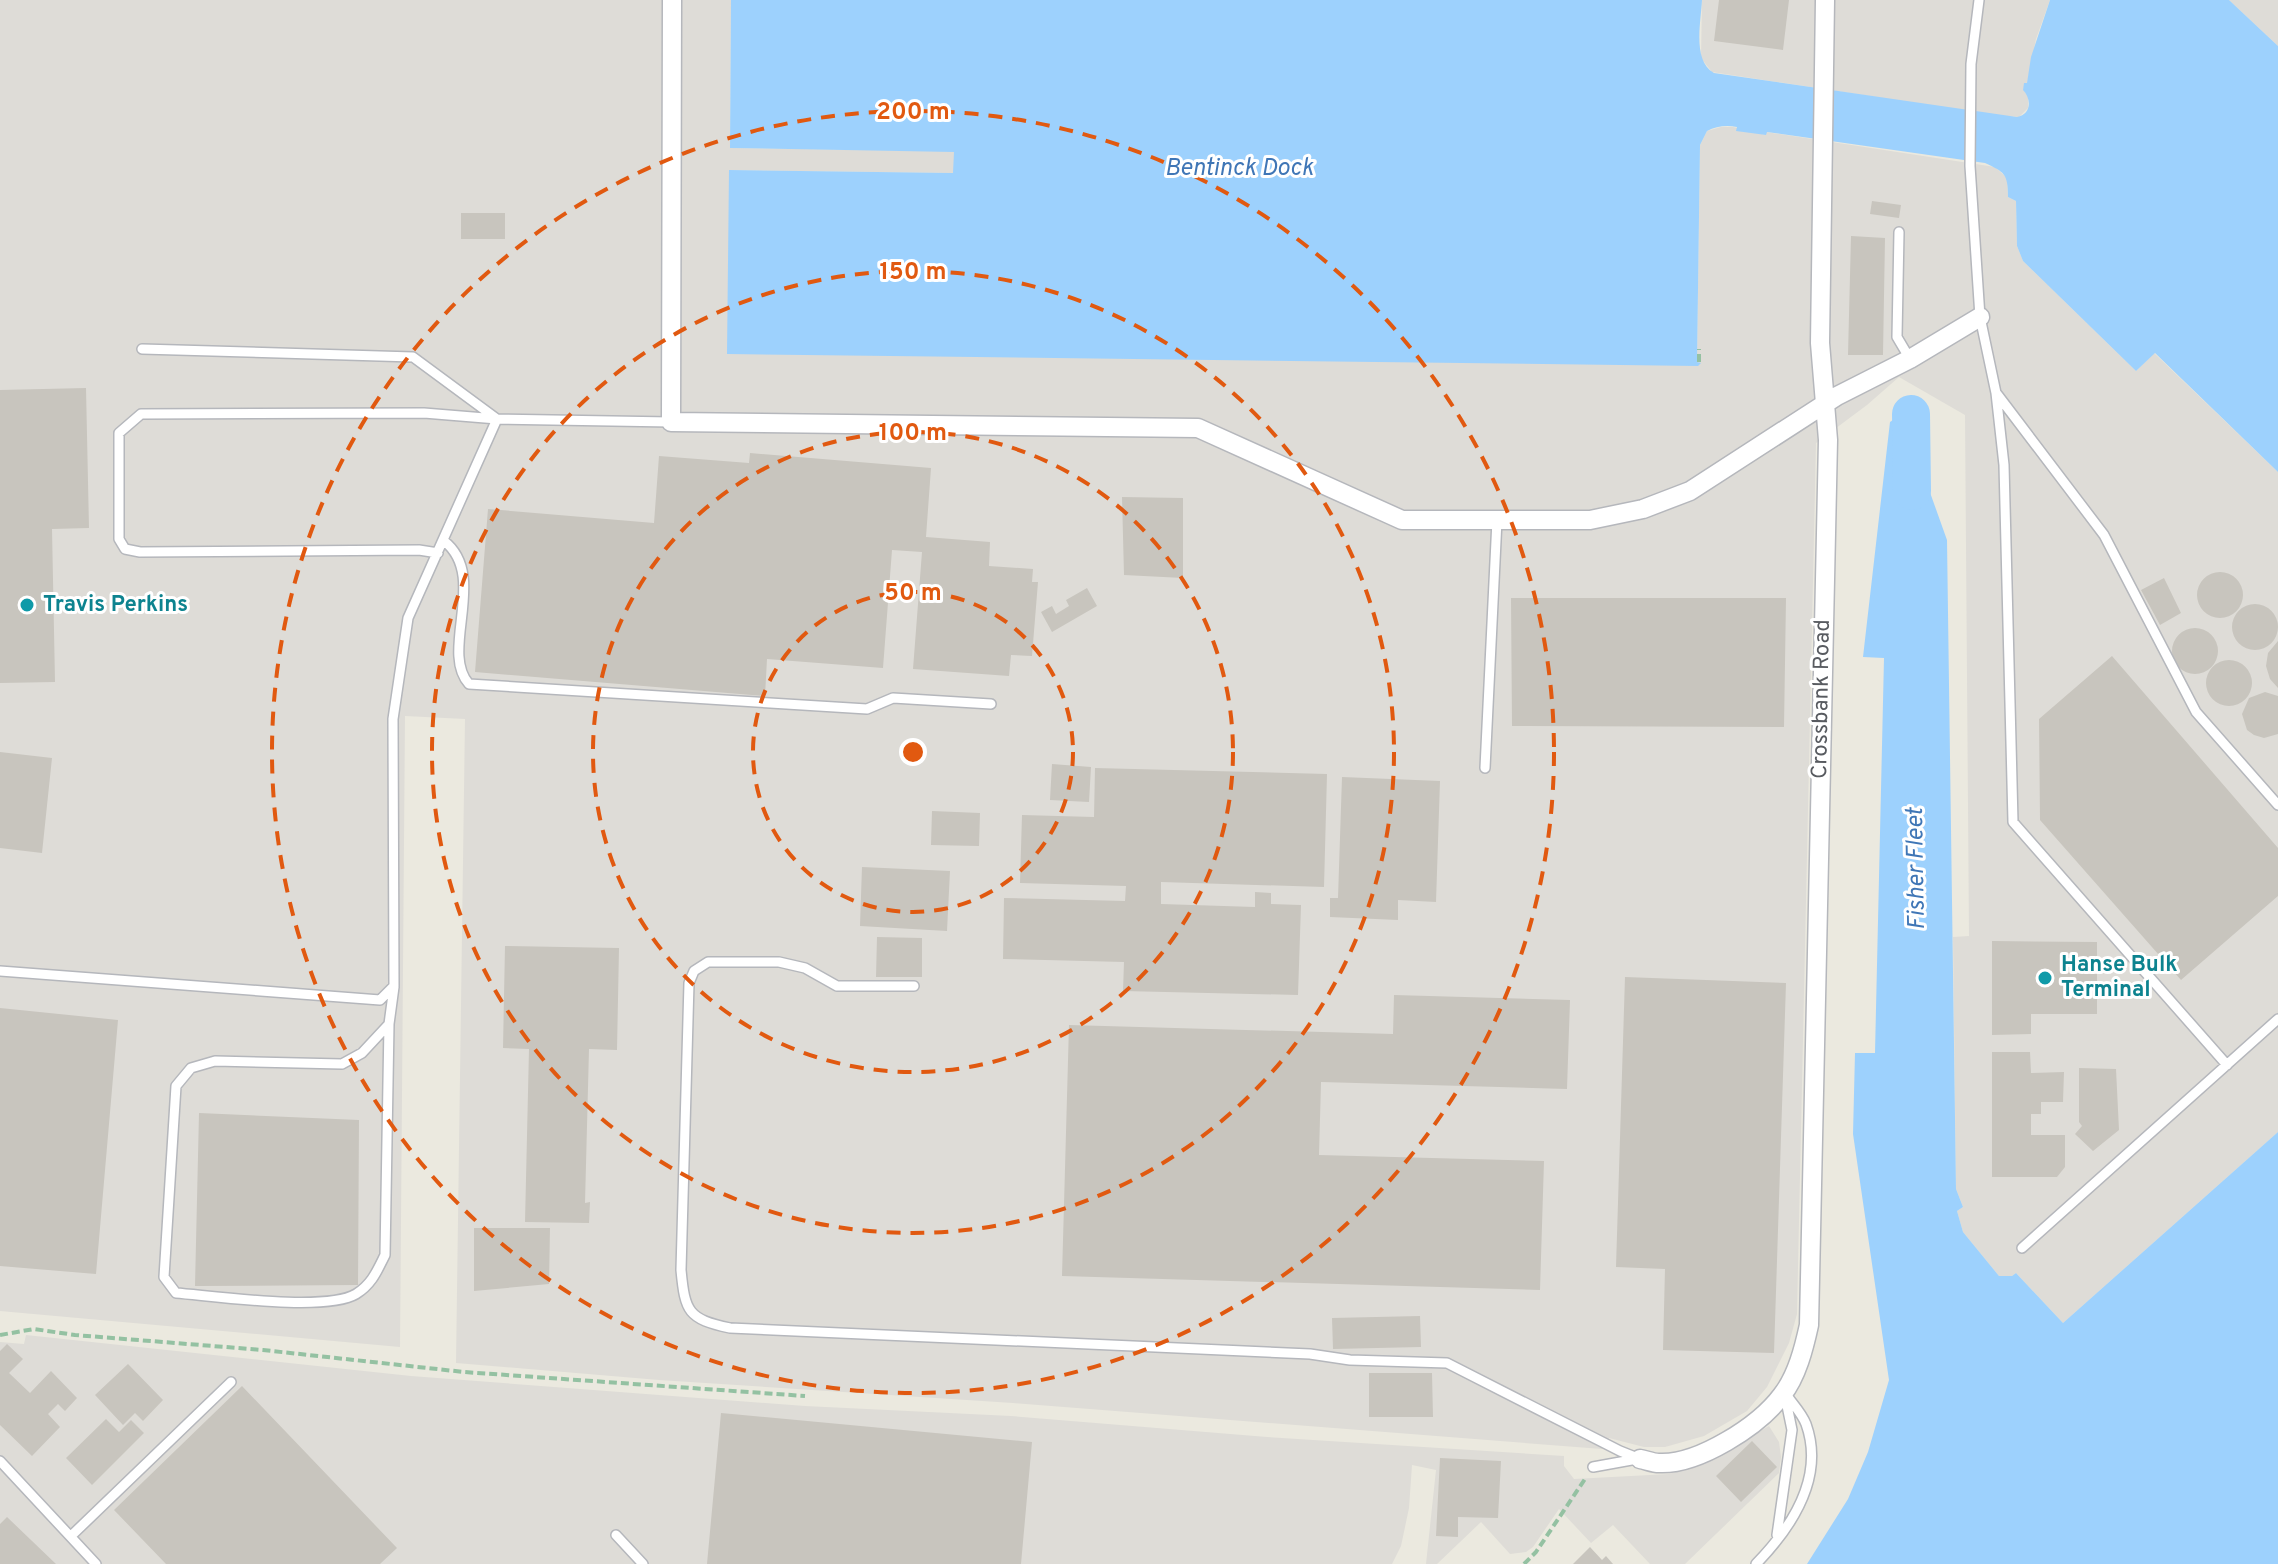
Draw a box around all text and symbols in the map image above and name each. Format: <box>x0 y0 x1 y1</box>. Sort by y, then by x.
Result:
text: 200 m <box>876 98 950 128</box>
water label: Bentinck Dock <box>1165 154 1314 184</box>
text: 150 m <box>879 258 947 288</box>
text: 100 m <box>879 419 947 449</box>
text: 50 m <box>884 579 942 609</box>
place label: Travis Perkins <box>43 592 188 619</box>
marker: Travis Perkins <box>18 596 36 614</box>
street label: Crossbank Road <box>1807 619 1837 779</box>
centre of rings <box>899 738 927 766</box>
water label: Fisher Fleet <box>1901 806 1933 930</box>
place label: Hanse Bulk Terminal <box>2061 952 2178 1004</box>
marker: Hanse Bulk Terminal <box>2036 969 2054 987</box>

